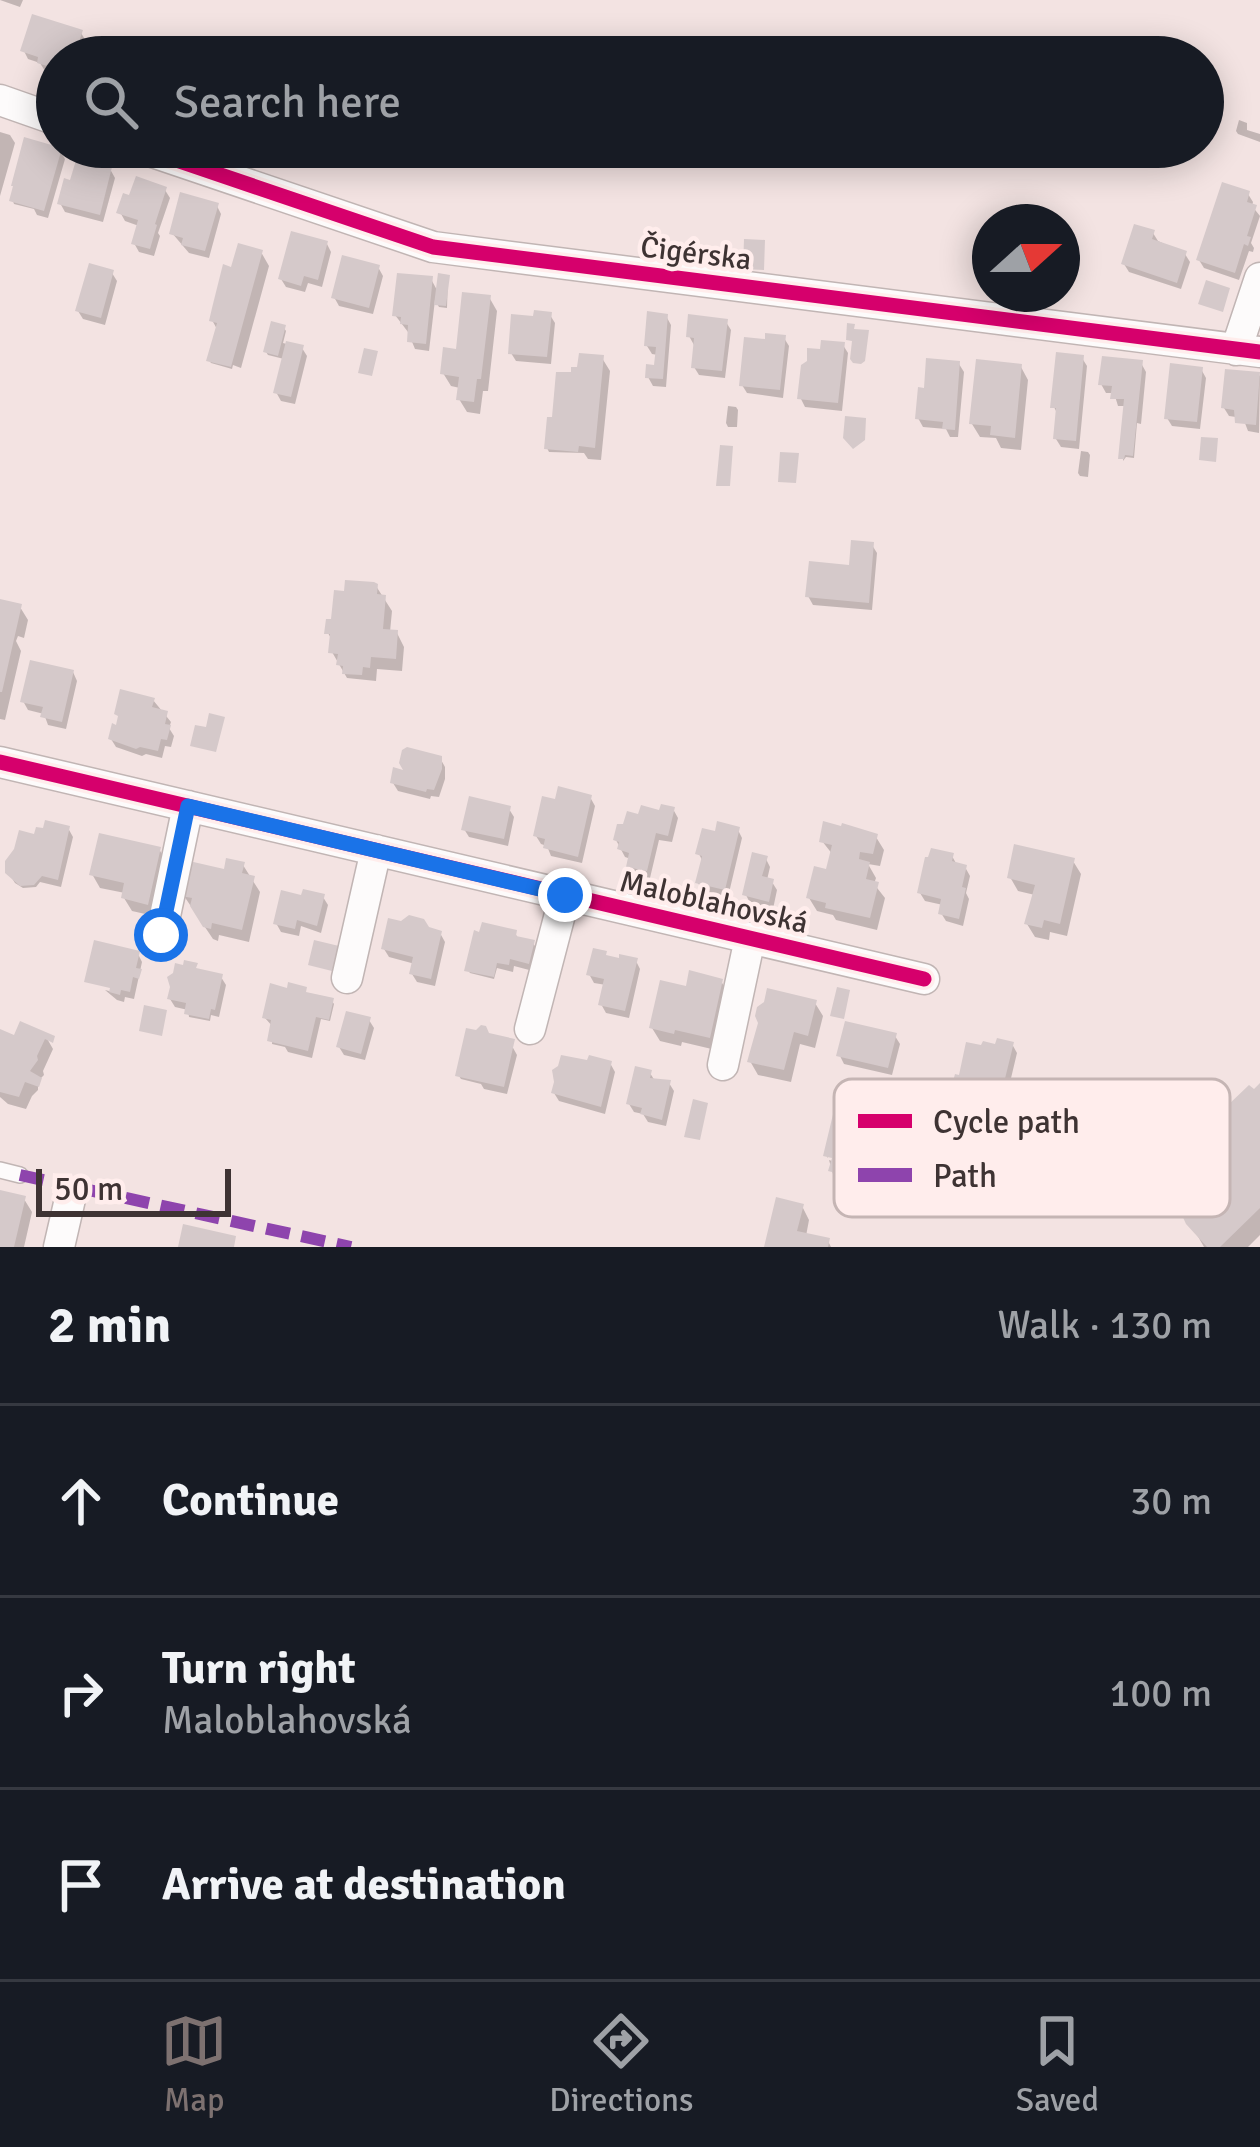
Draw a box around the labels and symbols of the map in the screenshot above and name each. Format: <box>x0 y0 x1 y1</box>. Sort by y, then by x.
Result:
north arrow <box>972 204 1080 312</box>
street label: Čigérska <box>638 228 754 279</box>
street label: Maloblahovská <box>616 863 812 942</box>
route end <box>538 868 592 922</box>
route start <box>134 908 188 962</box>
legend <box>834 1079 1230 1217</box>
text: Cycle path <box>933 1102 1080 1143</box>
text: Path <box>933 1156 997 1197</box>
scale bar <box>36 1163 231 1216</box>

